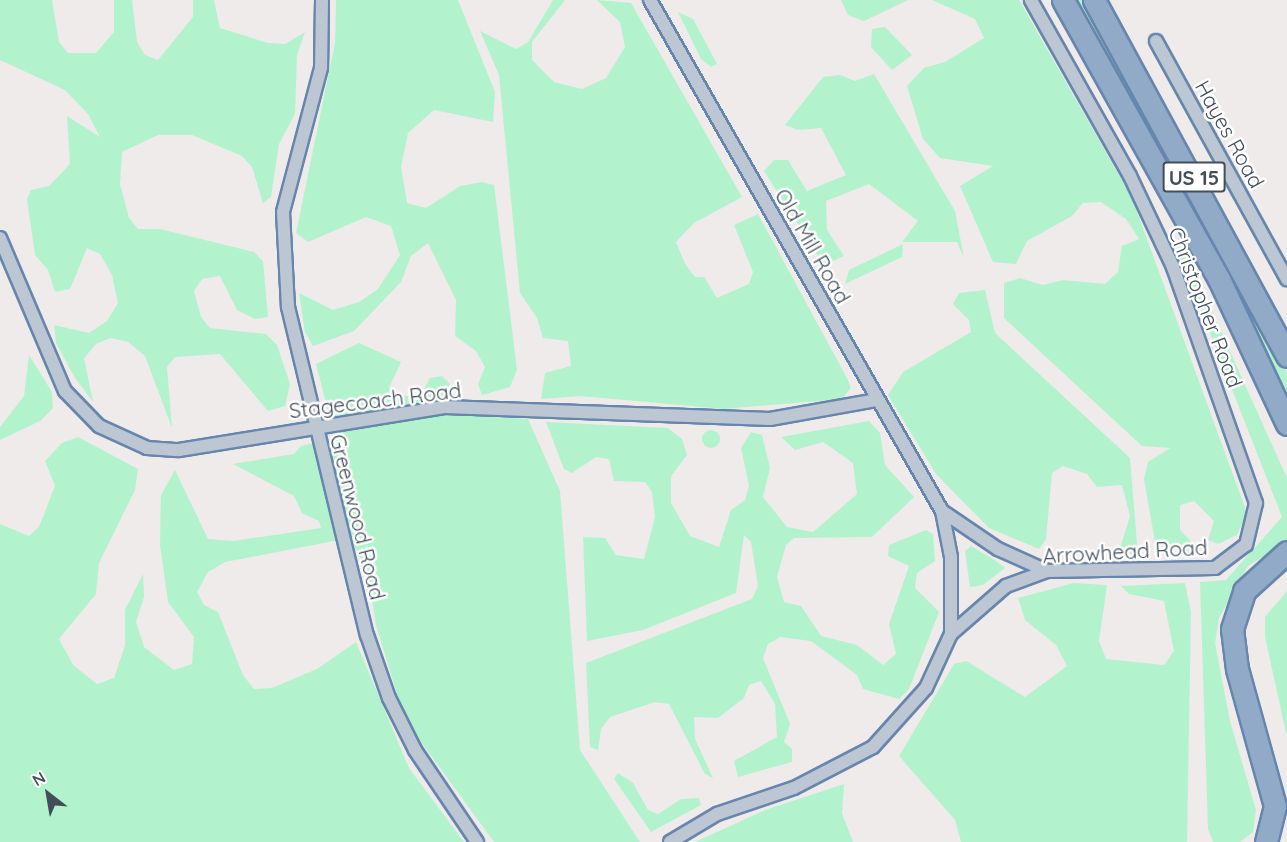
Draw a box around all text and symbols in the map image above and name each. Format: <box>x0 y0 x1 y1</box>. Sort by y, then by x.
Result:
street label: Hayes Road <box>1190 76 1270 192</box>
road number: US 15 <box>1162 160 1226 194</box>
street label: Old Mill Road <box>770 184 856 308</box>
street label: Christopher Road <box>1164 223 1248 391</box>
street label: Stagecoach Road <box>288 377 462 423</box>
street label: Greenwood Road <box>325 432 391 602</box>
street label: Arrowhead Road <box>1042 534 1208 568</box>
north arrow <box>18 764 78 824</box>
text: N <box>29 767 49 790</box>

